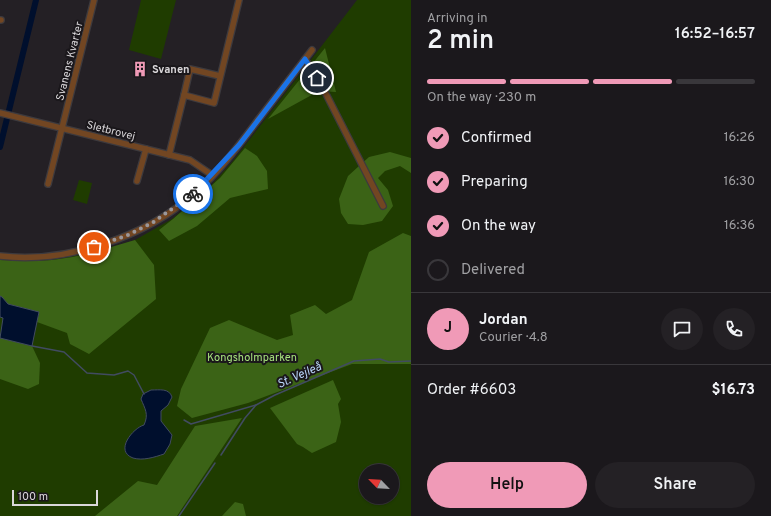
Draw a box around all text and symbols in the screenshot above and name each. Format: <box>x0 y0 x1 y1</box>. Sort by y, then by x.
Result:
text: Arriving in <box>427 11 488 27</box>
street label: Svanens Kvarter <box>53 20 87 102</box>
text: 2 min <box>427 25 494 58</box>
text: 16:52–16:57 <box>675 25 755 44</box>
building icon: Svanen <box>131 60 149 78</box>
pin <box>300 61 334 95</box>
place label: Svanen <box>152 63 190 77</box>
icon: home <box>306 67 328 89</box>
text: On the way · 230 m <box>427 90 536 106</box>
street label: Sletbrovej <box>85 118 137 144</box>
icon: check <box>427 127 449 149</box>
text: Confirmed <box>461 129 532 148</box>
text: 16:26 <box>724 130 755 146</box>
icon: check <box>427 171 449 193</box>
text: Preparing <box>461 173 528 192</box>
courier <box>173 174 213 214</box>
text: 16:30 <box>723 174 755 190</box>
icon: bike <box>182 183 204 205</box>
icon: check <box>427 215 449 237</box>
text: On the way <box>461 217 536 236</box>
text: 16:36 <box>724 218 755 234</box>
pin <box>77 230 111 264</box>
icon: bag <box>83 236 105 258</box>
text: Delivered <box>461 261 525 280</box>
button: chat <box>661 308 703 350</box>
button: phone <box>713 308 755 350</box>
text: Jordan <box>479 311 528 330</box>
text: J <box>444 319 452 338</box>
text: Courier · 4.8 <box>479 330 548 346</box>
park label: Kongsholmparken <box>207 351 297 365</box>
water label: St. Vejleå <box>275 359 325 393</box>
text: Order #6603 <box>427 381 516 400</box>
text: $16.73 <box>712 381 755 400</box>
button: Help <box>427 462 587 508</box>
button: Share <box>595 462 755 508</box>
north arrow <box>359 464 399 504</box>
map controls <box>359 464 399 504</box>
scale bar <box>12 488 98 507</box>
text: 100 m <box>18 490 48 504</box>

